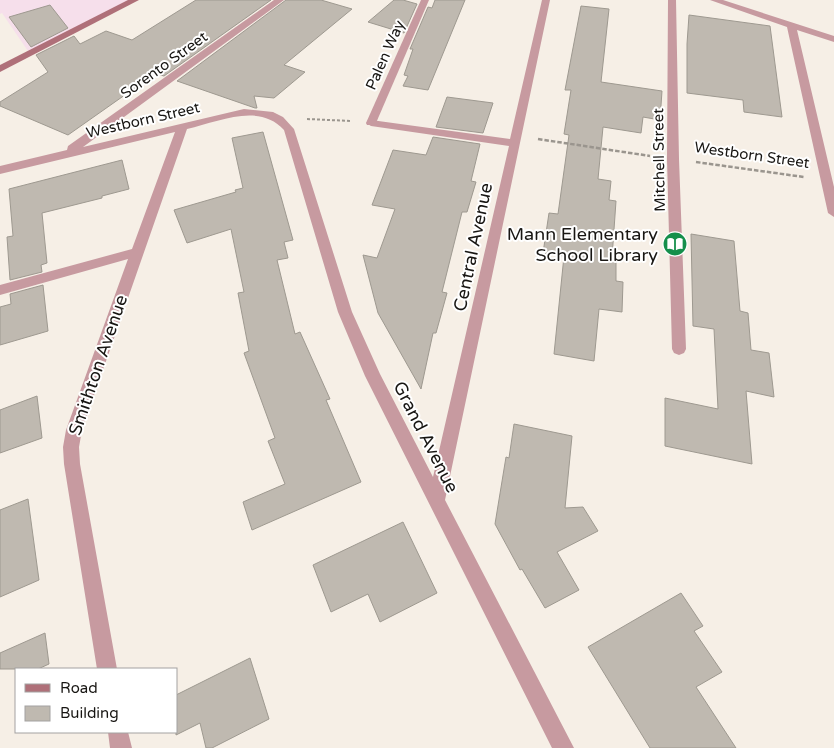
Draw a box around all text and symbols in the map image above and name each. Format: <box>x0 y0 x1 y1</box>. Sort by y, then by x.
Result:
street label: Palen Way <box>362 17 408 93</box>
street label: Sorento Street <box>117 27 211 103</box>
street label: Westborn Street <box>84 98 202 142</box>
street label: Mitchell Street <box>649 108 669 212</box>
street label: Westborn Street <box>693 138 811 172</box>
street label: Central Avenue <box>449 181 497 313</box>
place label: Mann Elementary School Library <box>507 223 658 266</box>
library icon: Mann Elementary School Library <box>662 231 688 257</box>
street label: Smithton Avenue <box>64 292 132 438</box>
street label: Grand Avenue <box>388 378 464 496</box>
legend <box>15 668 178 733</box>
text: Road <box>60 679 98 697</box>
text: Building <box>60 704 119 722</box>

